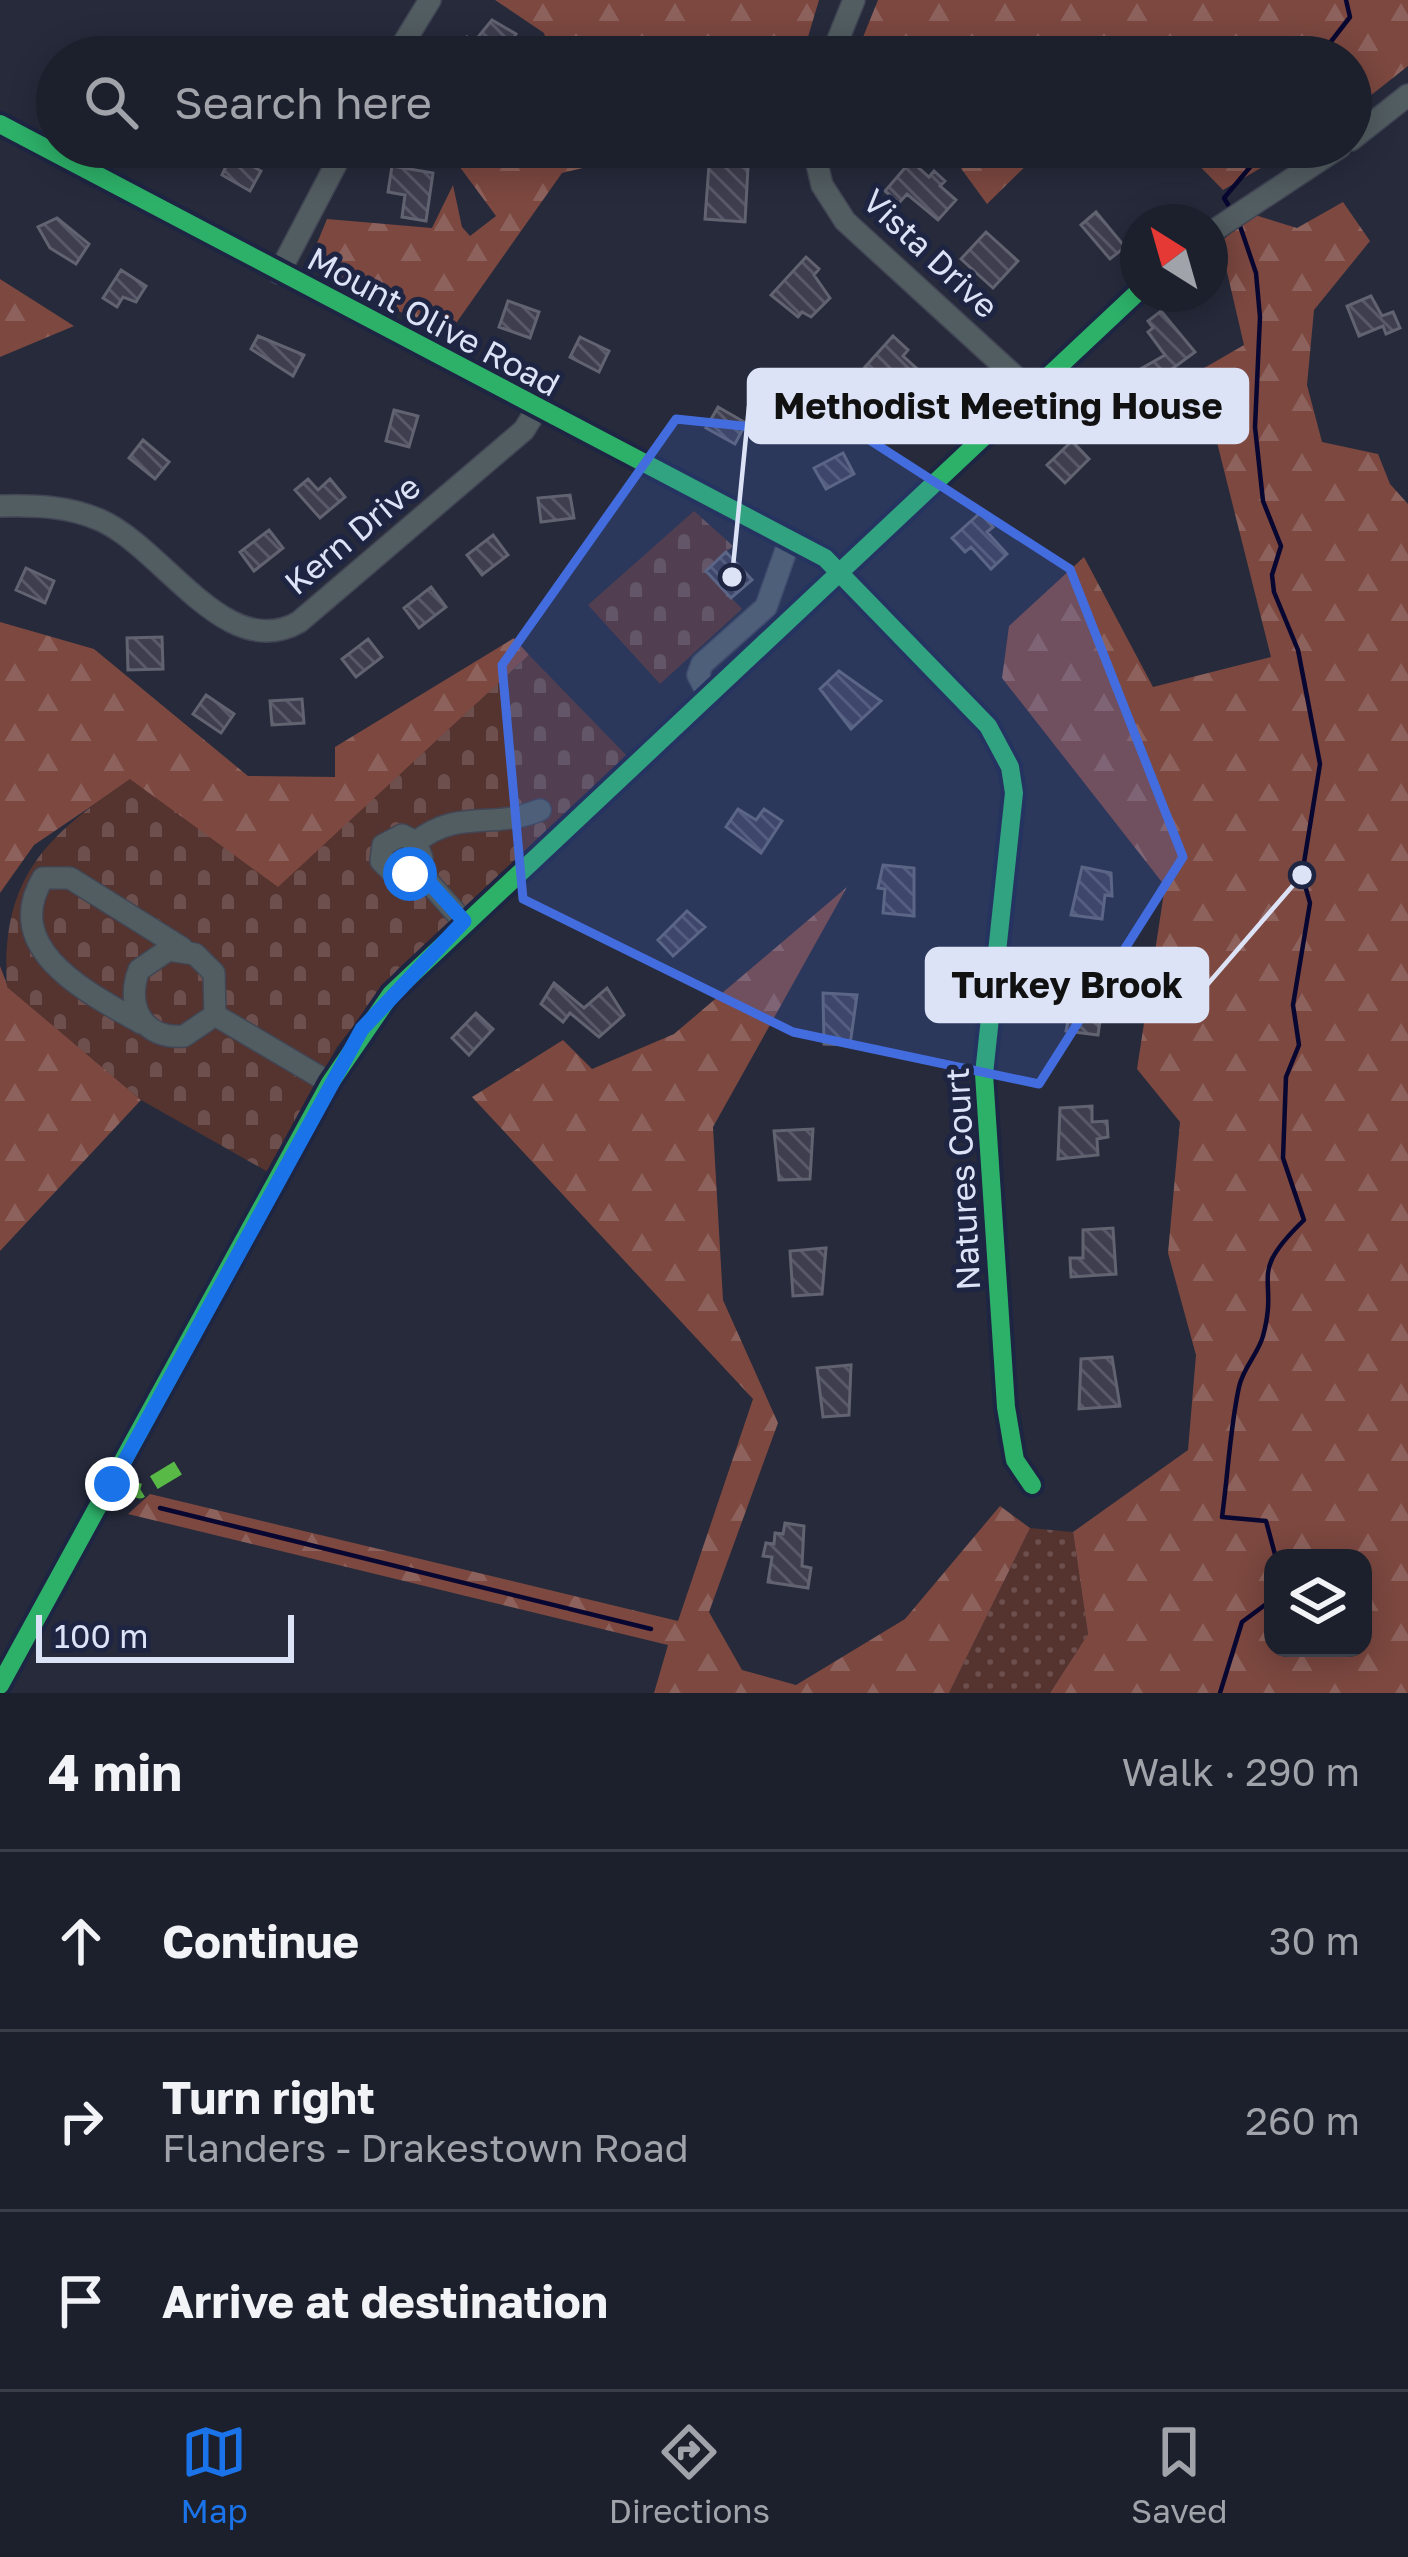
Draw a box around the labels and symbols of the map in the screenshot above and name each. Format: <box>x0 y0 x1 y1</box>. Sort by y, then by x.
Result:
street label: Vista Drive <box>855 181 1007 325</box>
north arrow <box>1120 204 1228 312</box>
street label: Mount Olive Road <box>301 238 567 404</box>
callout: Methodist Meeting House <box>749 370 1247 442</box>
text: Methodist Meeting House <box>773 384 1223 427</box>
street label: Kern Drive <box>276 466 428 602</box>
route start <box>383 847 437 901</box>
callout: Turkey Brook <box>927 949 1207 1021</box>
text: Turkey Brook <box>951 963 1183 1006</box>
street label: Natures Court <box>937 1067 987 1291</box>
route end <box>85 1457 139 1511</box>
scale bar <box>36 1609 294 1662</box>

